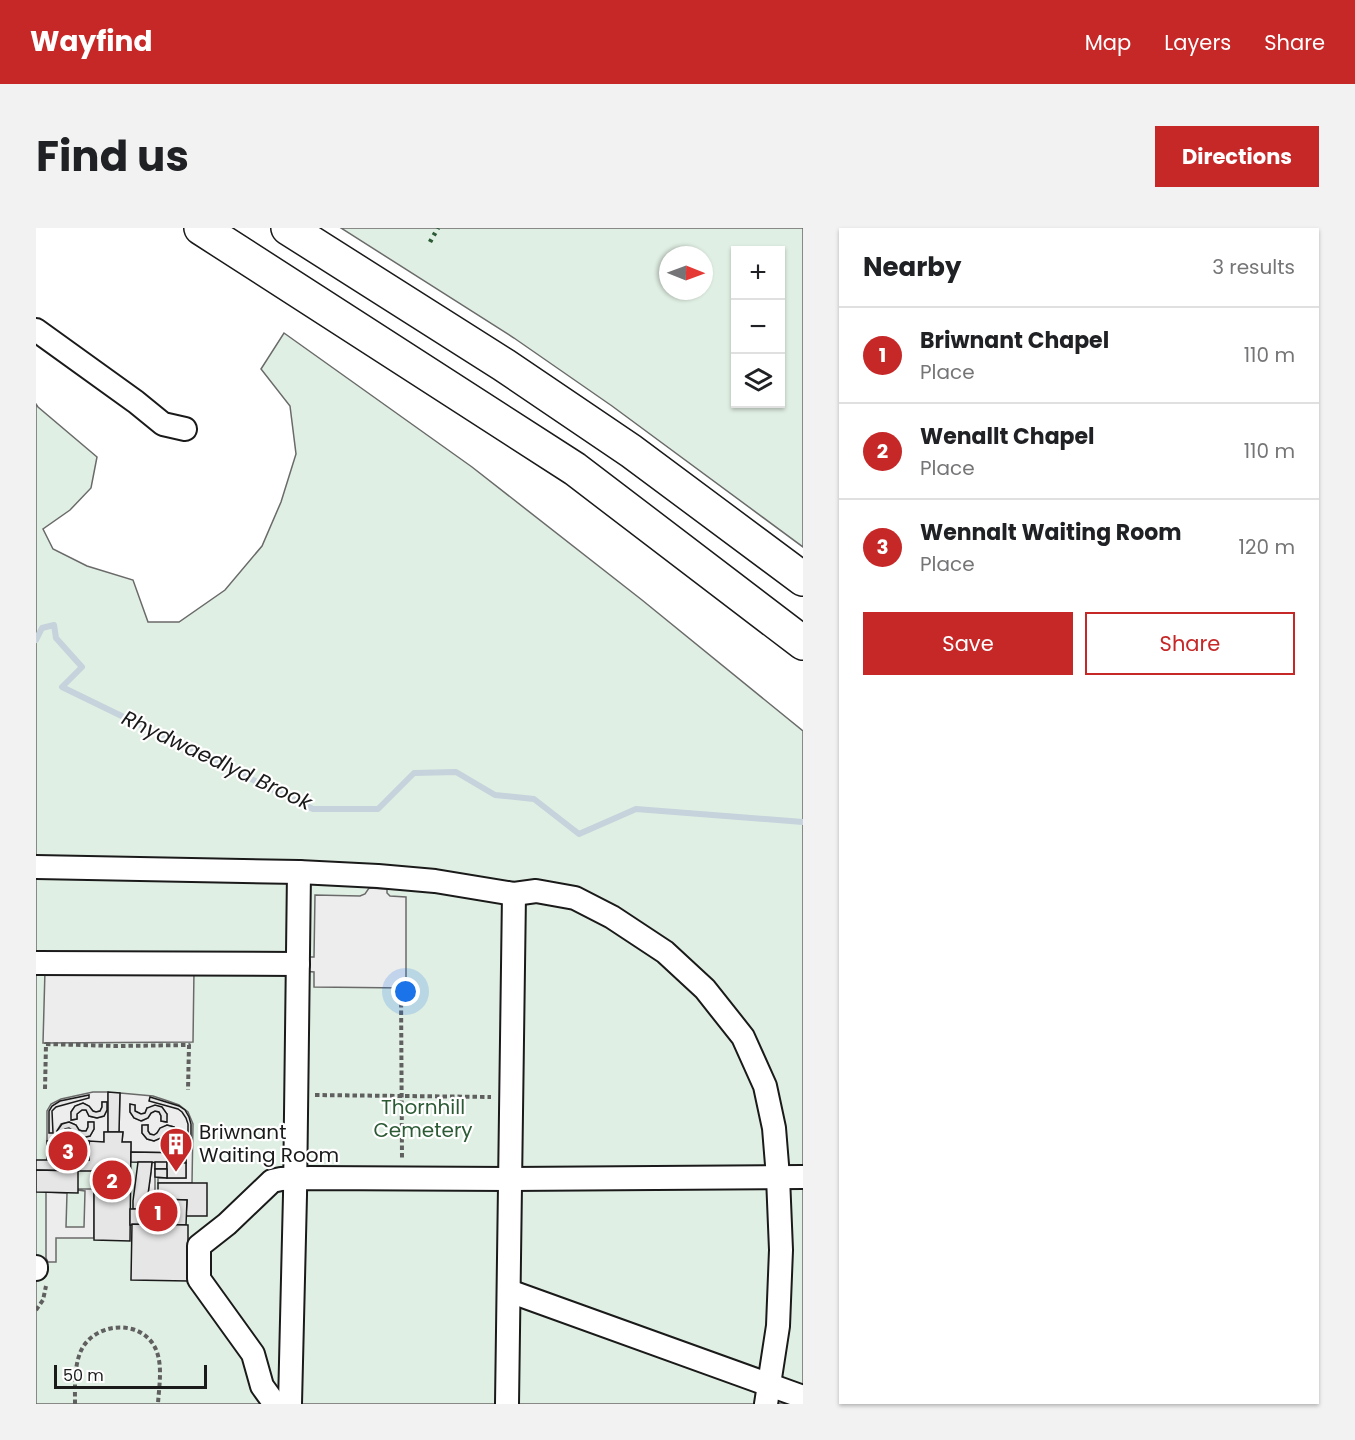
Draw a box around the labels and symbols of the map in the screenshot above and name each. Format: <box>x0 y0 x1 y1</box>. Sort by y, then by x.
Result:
north arrow <box>659 246 713 300</box>
water label: Rhydwaedlyd Brook <box>117 703 318 817</box>
your location <box>391 977 420 1006</box>
park label: Thornhill Cemetery <box>373 1093 473 1144</box>
place label: Briwnant Waiting Room <box>199 1118 339 1169</box>
building icon: Briwnant Waiting Room <box>158 1126 194 1173</box>
pin: 3 <box>48 1128 87 1174</box>
pin: 2 <box>92 1158 132 1202</box>
pin: 1 <box>138 1190 178 1234</box>
scale bar <box>54 1362 207 1390</box>

